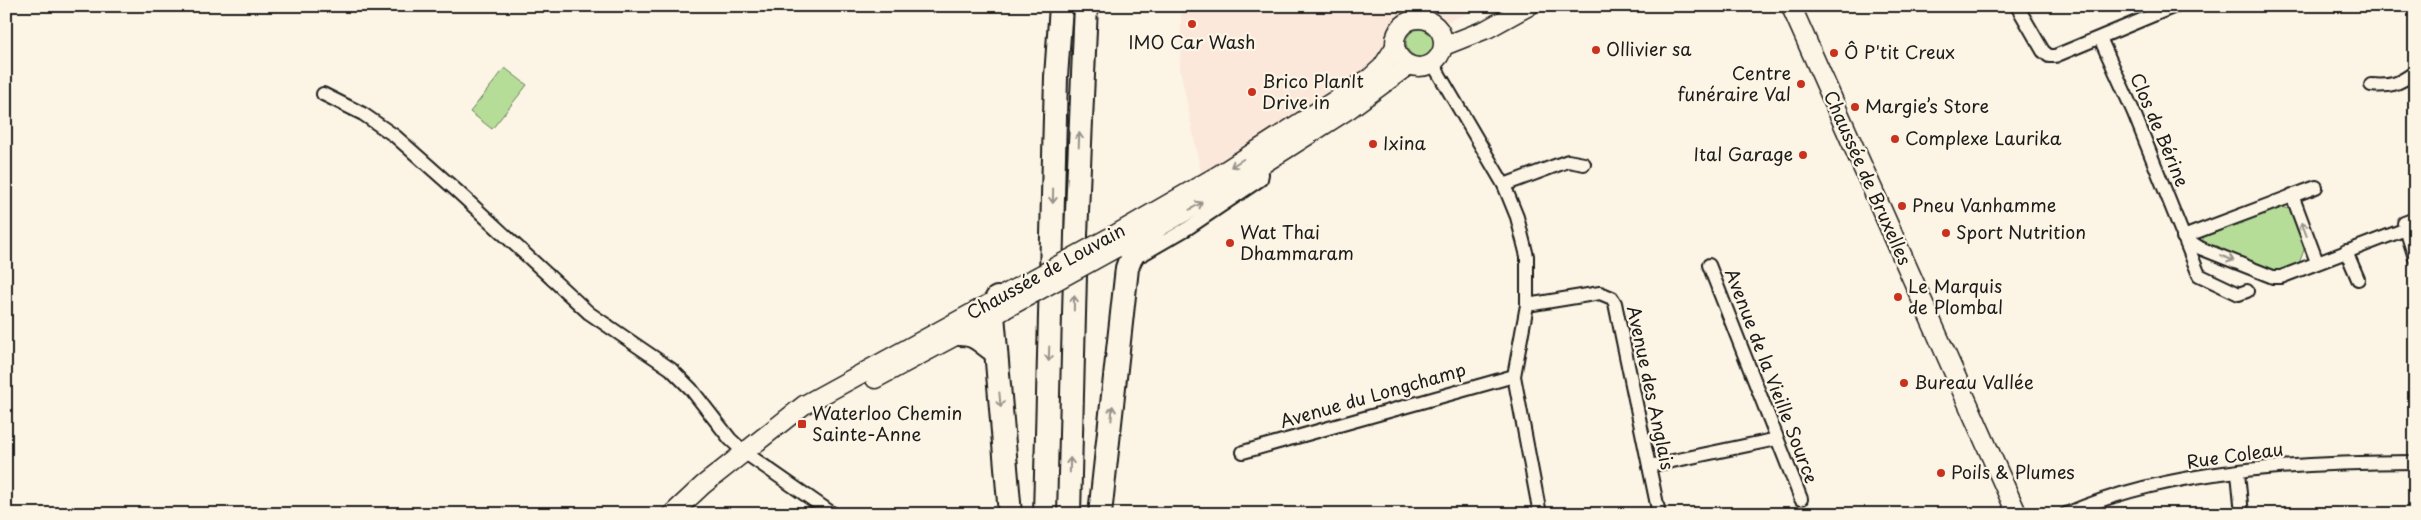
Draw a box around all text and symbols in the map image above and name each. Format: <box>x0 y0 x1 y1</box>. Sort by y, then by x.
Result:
marker: IMO Car Wash <box>1186 18 1198 30</box>
place label: IMO Car Wash <box>1128 28 1256 55</box>
place label: Ollivier sa <box>1606 35 1692 62</box>
place label: Ô P'tit Creux <box>1844 38 1955 65</box>
marker: Ollivier sa <box>1590 44 1602 56</box>
marker: Ô P'tit Creux <box>1828 47 1840 59</box>
place label: Centre funéraire Val <box>1678 59 1791 107</box>
place label: Brico PlanIt Drive in <box>1262 67 1364 115</box>
street label: Clos de Bérine <box>2124 68 2197 191</box>
marker: Centre funéraire Val <box>1795 78 1807 90</box>
marker: Brico PlanIt Drive in <box>1246 86 1258 98</box>
street label: Chaussée de Bruxelles <box>1818 86 1919 269</box>
place label: Margie’s Store <box>1865 92 1989 119</box>
marker: Margie’s Store <box>1849 101 1861 113</box>
place label: Complexe Laurika <box>1905 124 2062 151</box>
place label: Ixina <box>1383 129 1426 156</box>
one-way arrow <box>1075 132 1084 148</box>
marker: Complexe Laurika <box>1889 133 1901 145</box>
marker: Ixina <box>1367 138 1379 150</box>
place label: Ital Garage <box>1694 140 1793 167</box>
marker: Ital Garage <box>1797 149 1809 161</box>
one-way arrow <box>1230 159 1244 169</box>
one-way arrow <box>1049 187 1058 203</box>
place label: Pneu Vanhamme <box>1912 191 2056 218</box>
one-way arrow <box>1189 200 1203 210</box>
marker: Pneu Vanhamme <box>1896 200 1908 212</box>
street label: Chaussée de Louvain <box>961 216 1130 326</box>
place label: Wat Thai Dhammaram <box>1240 218 1354 266</box>
place label: Sport Nutrition <box>1956 218 2086 245</box>
one-way arrow <box>2299 222 2309 237</box>
marker: Sport Nutrition <box>1940 227 1952 239</box>
marker: Wat Thai Dhammaram <box>1224 237 1236 249</box>
one-way arrow <box>2219 254 2234 263</box>
street label: Avenue de la Vieille Source <box>1719 264 1826 487</box>
place label: Le Marquis de Plombal <box>1908 272 2003 320</box>
marker: Le Marquis de Plombal <box>1892 291 1904 303</box>
one-way arrow <box>1069 295 1079 311</box>
street label: Avenue des Anglais <box>1621 303 1682 472</box>
one-way arrow <box>1045 346 1054 362</box>
street label: Avenue du Longchamp <box>1276 355 1469 434</box>
place label: Bureau Vallée <box>1914 368 2034 395</box>
marker: Bureau Vallée <box>1898 377 1910 389</box>
one-way arrow <box>996 392 1005 408</box>
place label: Waterloo Chemin Sainte-Anne <box>812 399 962 447</box>
one-way arrow <box>1107 406 1116 422</box>
marker: Waterloo Chemin Sainte-Anne <box>796 418 808 430</box>
street label: Rue Coleau <box>2185 434 2285 475</box>
one-way arrow <box>1065 457 1075 474</box>
place label: Poils & Plumes <box>1951 458 2075 485</box>
marker: Poils & Plumes <box>1935 467 1947 479</box>

